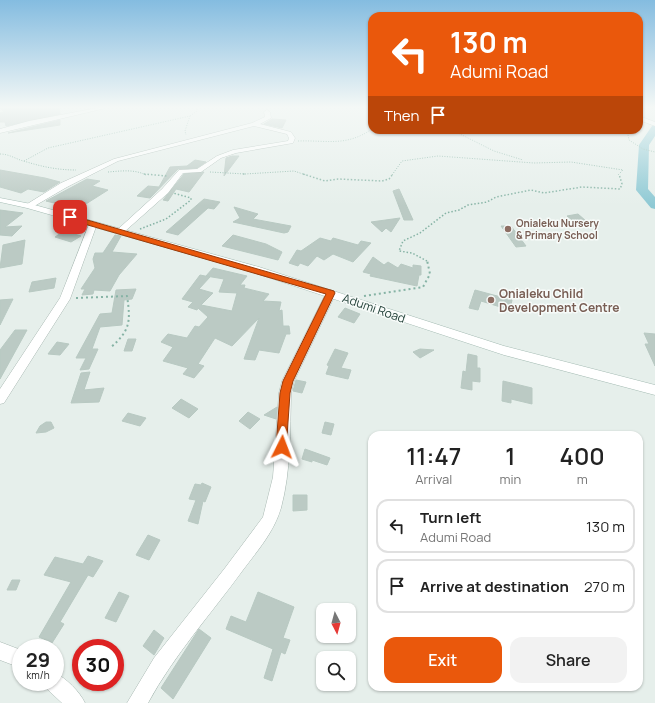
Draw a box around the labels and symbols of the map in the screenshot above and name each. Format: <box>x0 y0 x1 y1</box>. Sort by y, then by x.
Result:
pin <box>53 200 87 234</box>
place label: Onialeku Nursery & Primary School <box>516 216 599 242</box>
marker: Onialeku Nursery & Primary School <box>503 224 513 234</box>
place label: Onialeku Child Development Centre <box>499 285 620 316</box>
street label: Adumi Road <box>340 289 408 327</box>
marker: Onialeku Child Development Centre <box>486 295 496 305</box>
position arrow <box>261 426 303 468</box>
north arrow <box>316 603 356 643</box>
speed limit sign: 30 <box>72 639 124 691</box>

